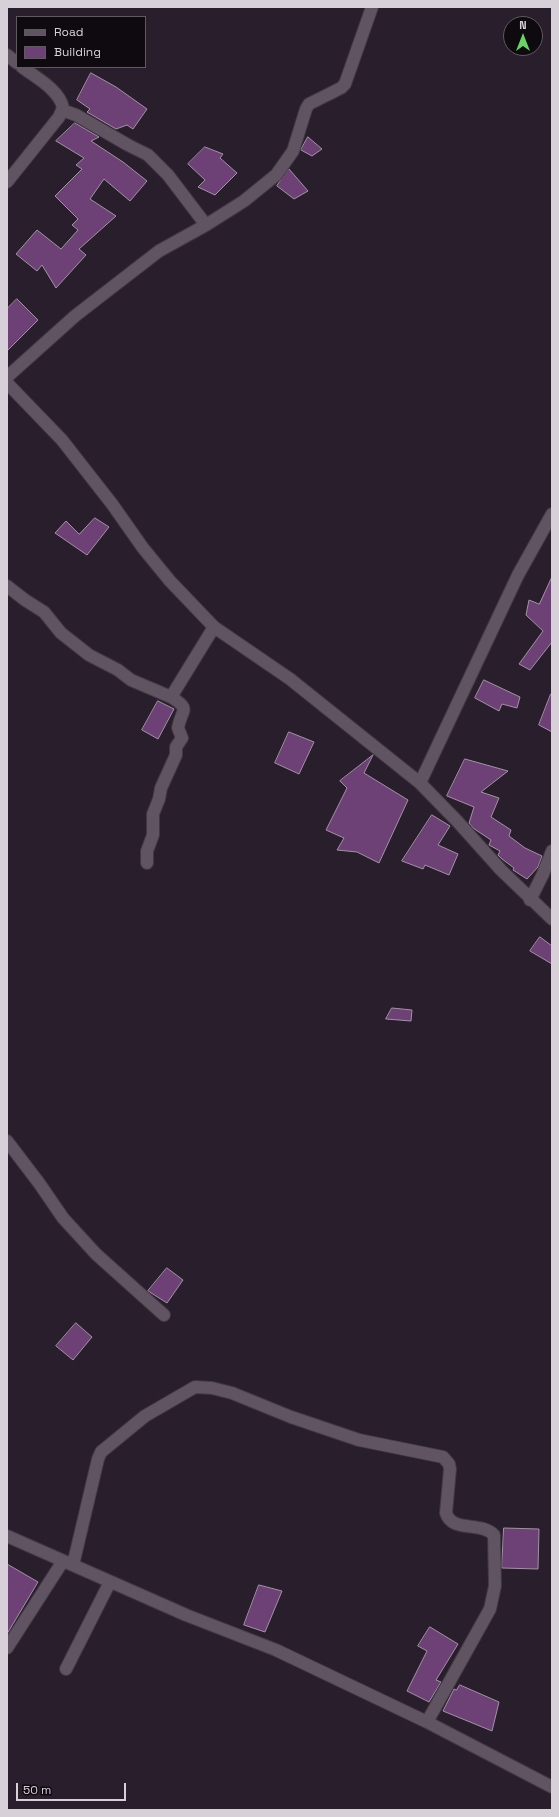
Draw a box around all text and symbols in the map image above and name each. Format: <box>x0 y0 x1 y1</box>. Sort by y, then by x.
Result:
legend <box>16 16 146 68</box>
north arrow <box>503 16 543 56</box>
text: N <box>519 18 527 32</box>
text: Road <box>54 24 83 40</box>
text: Building <box>54 44 101 60</box>
scale bar <box>18 1775 128 1801</box>
text: 50 m <box>23 1782 51 1798</box>

